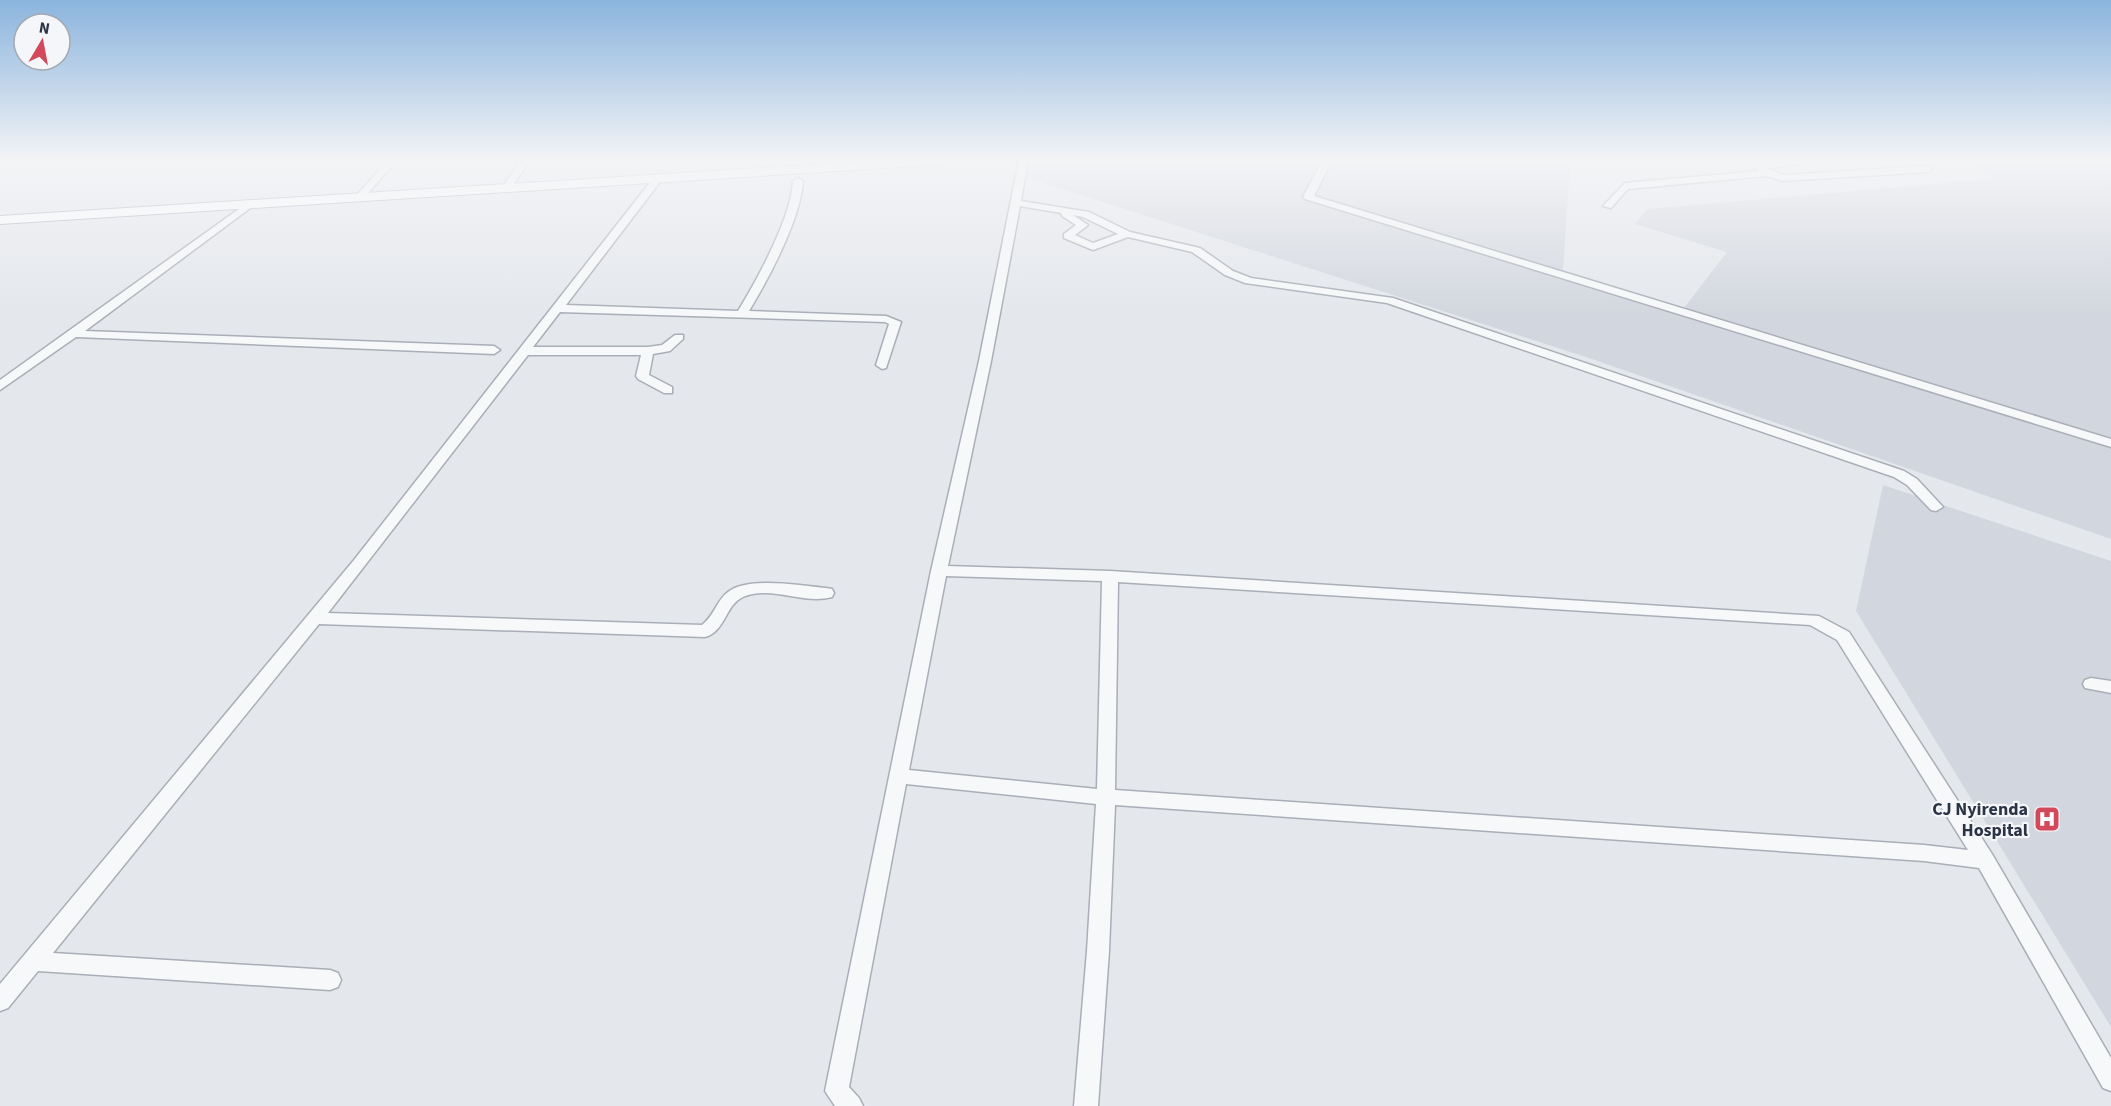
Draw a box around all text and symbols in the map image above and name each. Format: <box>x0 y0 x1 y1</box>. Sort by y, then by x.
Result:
north arrow <box>12 12 72 72</box>
text: N <box>37 16 52 40</box>
place label: CJ Nyirenda Hospital <box>1932 797 2028 843</box>
hospital icon: CJ Nyirenda Hospital <box>2032 804 2062 834</box>

